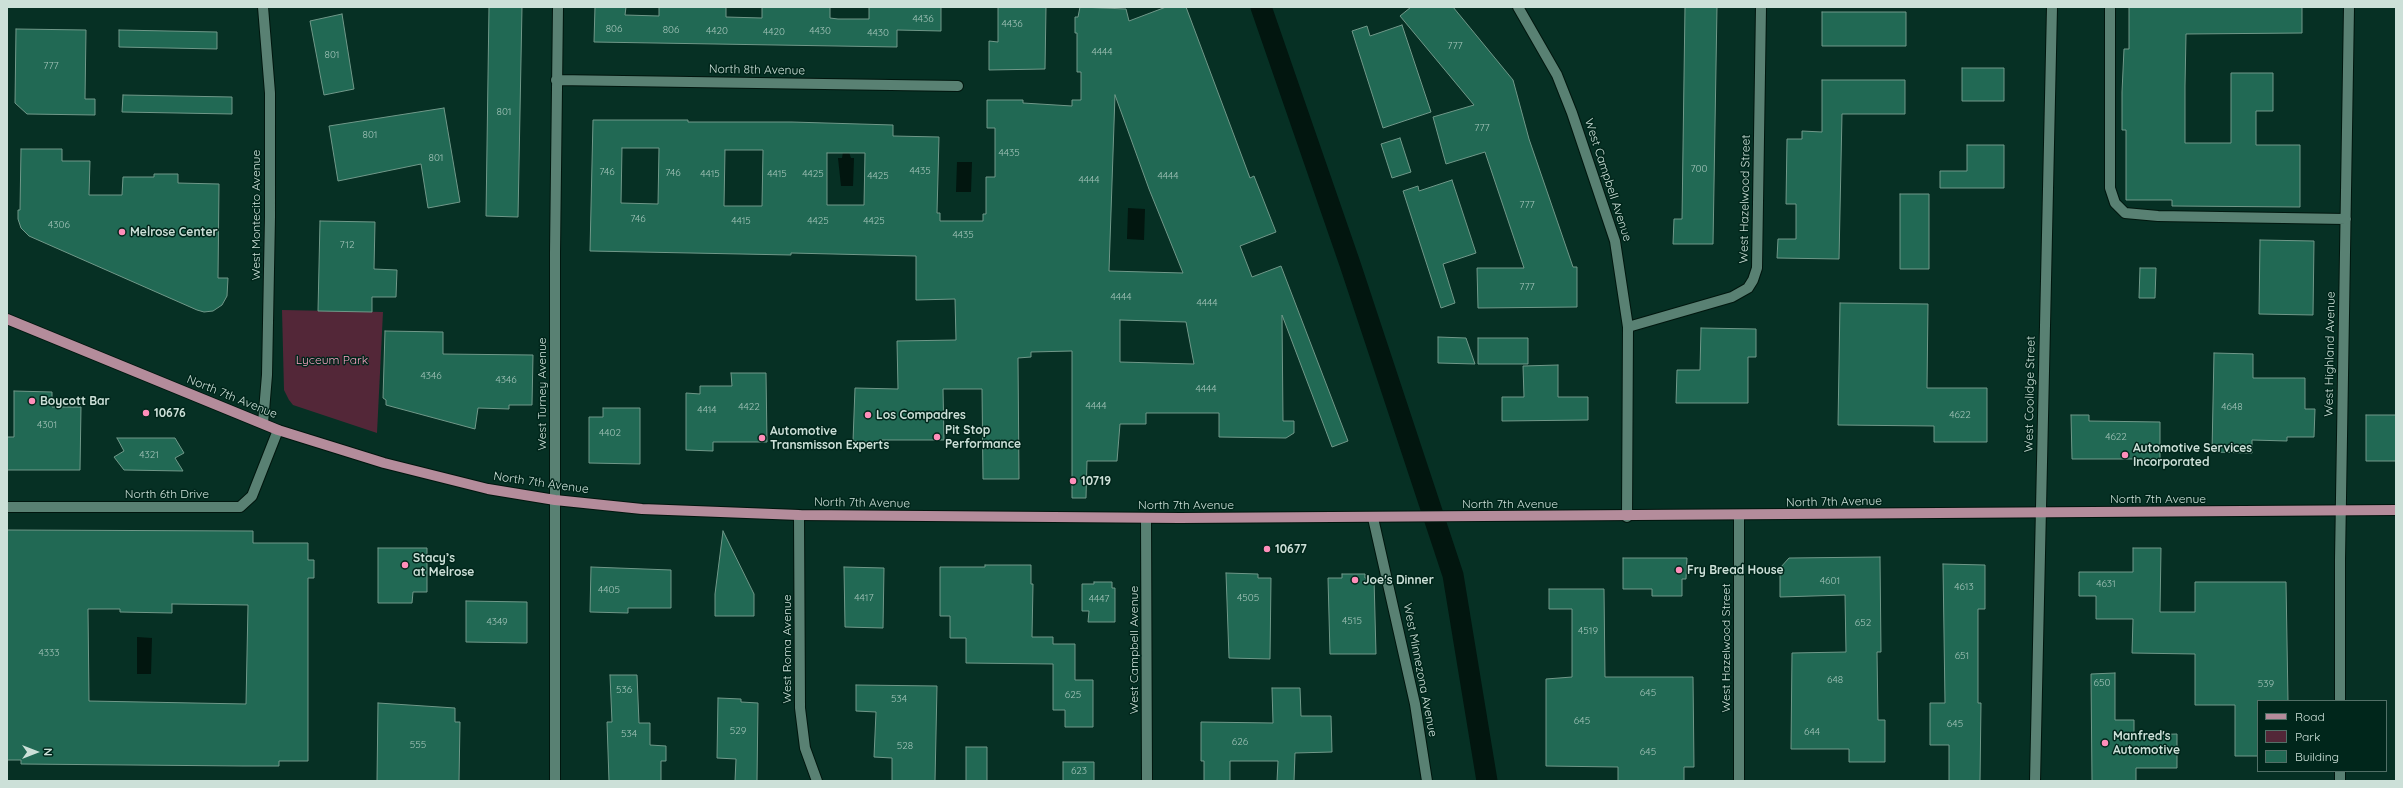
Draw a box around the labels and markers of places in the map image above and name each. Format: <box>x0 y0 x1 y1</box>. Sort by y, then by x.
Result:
place label: Melrose Center <box>130 225 218 239</box>
marker: Melrose Center <box>117 227 127 237</box>
place label: Boycott Bar <box>40 394 110 408</box>
marker: Boycott Bar <box>27 396 37 406</box>
place label: 10676 <box>154 406 186 420</box>
marker: 10676 <box>141 408 151 418</box>
place label: Los Compadres <box>876 408 966 422</box>
marker: Los Compadres <box>863 410 873 420</box>
place label: Pit Stop Performance <box>945 423 1021 451</box>
place label: Automotive Transmisson Experts <box>770 424 889 452</box>
marker: Pit Stop Performance <box>932 432 942 442</box>
marker: Automotive Transmisson Experts <box>757 433 767 443</box>
place label: Automotive Services Incorporated <box>2133 441 2252 469</box>
marker: Automotive Services Incorporated <box>2120 450 2130 460</box>
place label: 10719 <box>1081 474 1111 488</box>
marker: 10719 <box>1068 476 1078 486</box>
place label: 10677 <box>1275 542 1307 556</box>
marker: 10677 <box>1262 544 1272 554</box>
place label: Stacy’s at Melrose <box>413 551 474 579</box>
marker: Stacy’s at Melrose <box>400 560 410 570</box>
place label: Fry Bread House <box>1687 563 1784 577</box>
marker: Fry Bread House <box>1674 565 1684 575</box>
place label: Joe's Dinner <box>1363 573 1434 587</box>
marker: Joe's Dinner <box>1350 575 1360 585</box>
place label: Manfred's Automotive <box>2113 729 2180 757</box>
marker: Manfred's Automotive <box>2100 738 2110 748</box>

